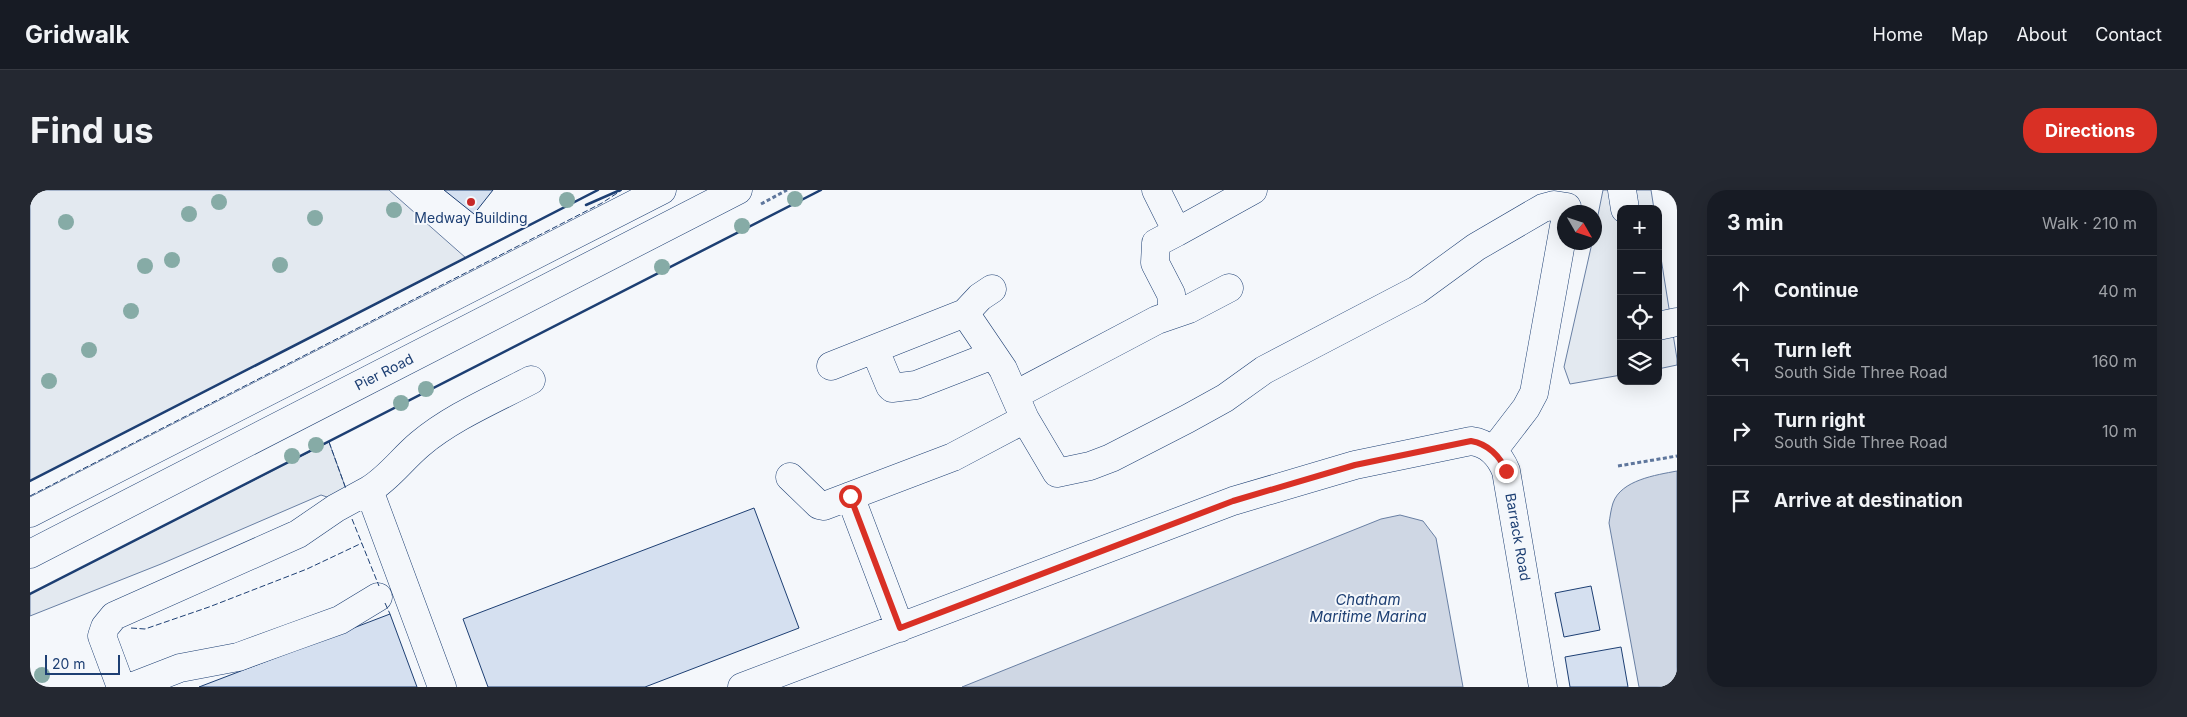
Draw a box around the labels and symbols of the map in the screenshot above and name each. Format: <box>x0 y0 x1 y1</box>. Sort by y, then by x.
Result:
marker: Medway Building <box>465 196 477 208</box>
north arrow <box>1557 205 1602 250</box>
place label: Medway Building <box>414 209 528 226</box>
street label: Pier Road <box>352 350 416 394</box>
route end <box>1495 460 1518 483</box>
route start <box>839 485 862 508</box>
street label: Barrack Road <box>1502 492 1535 582</box>
water label: Chatham Maritime Marina <box>1309 590 1427 626</box>
scale bar <box>45 652 120 675</box>

